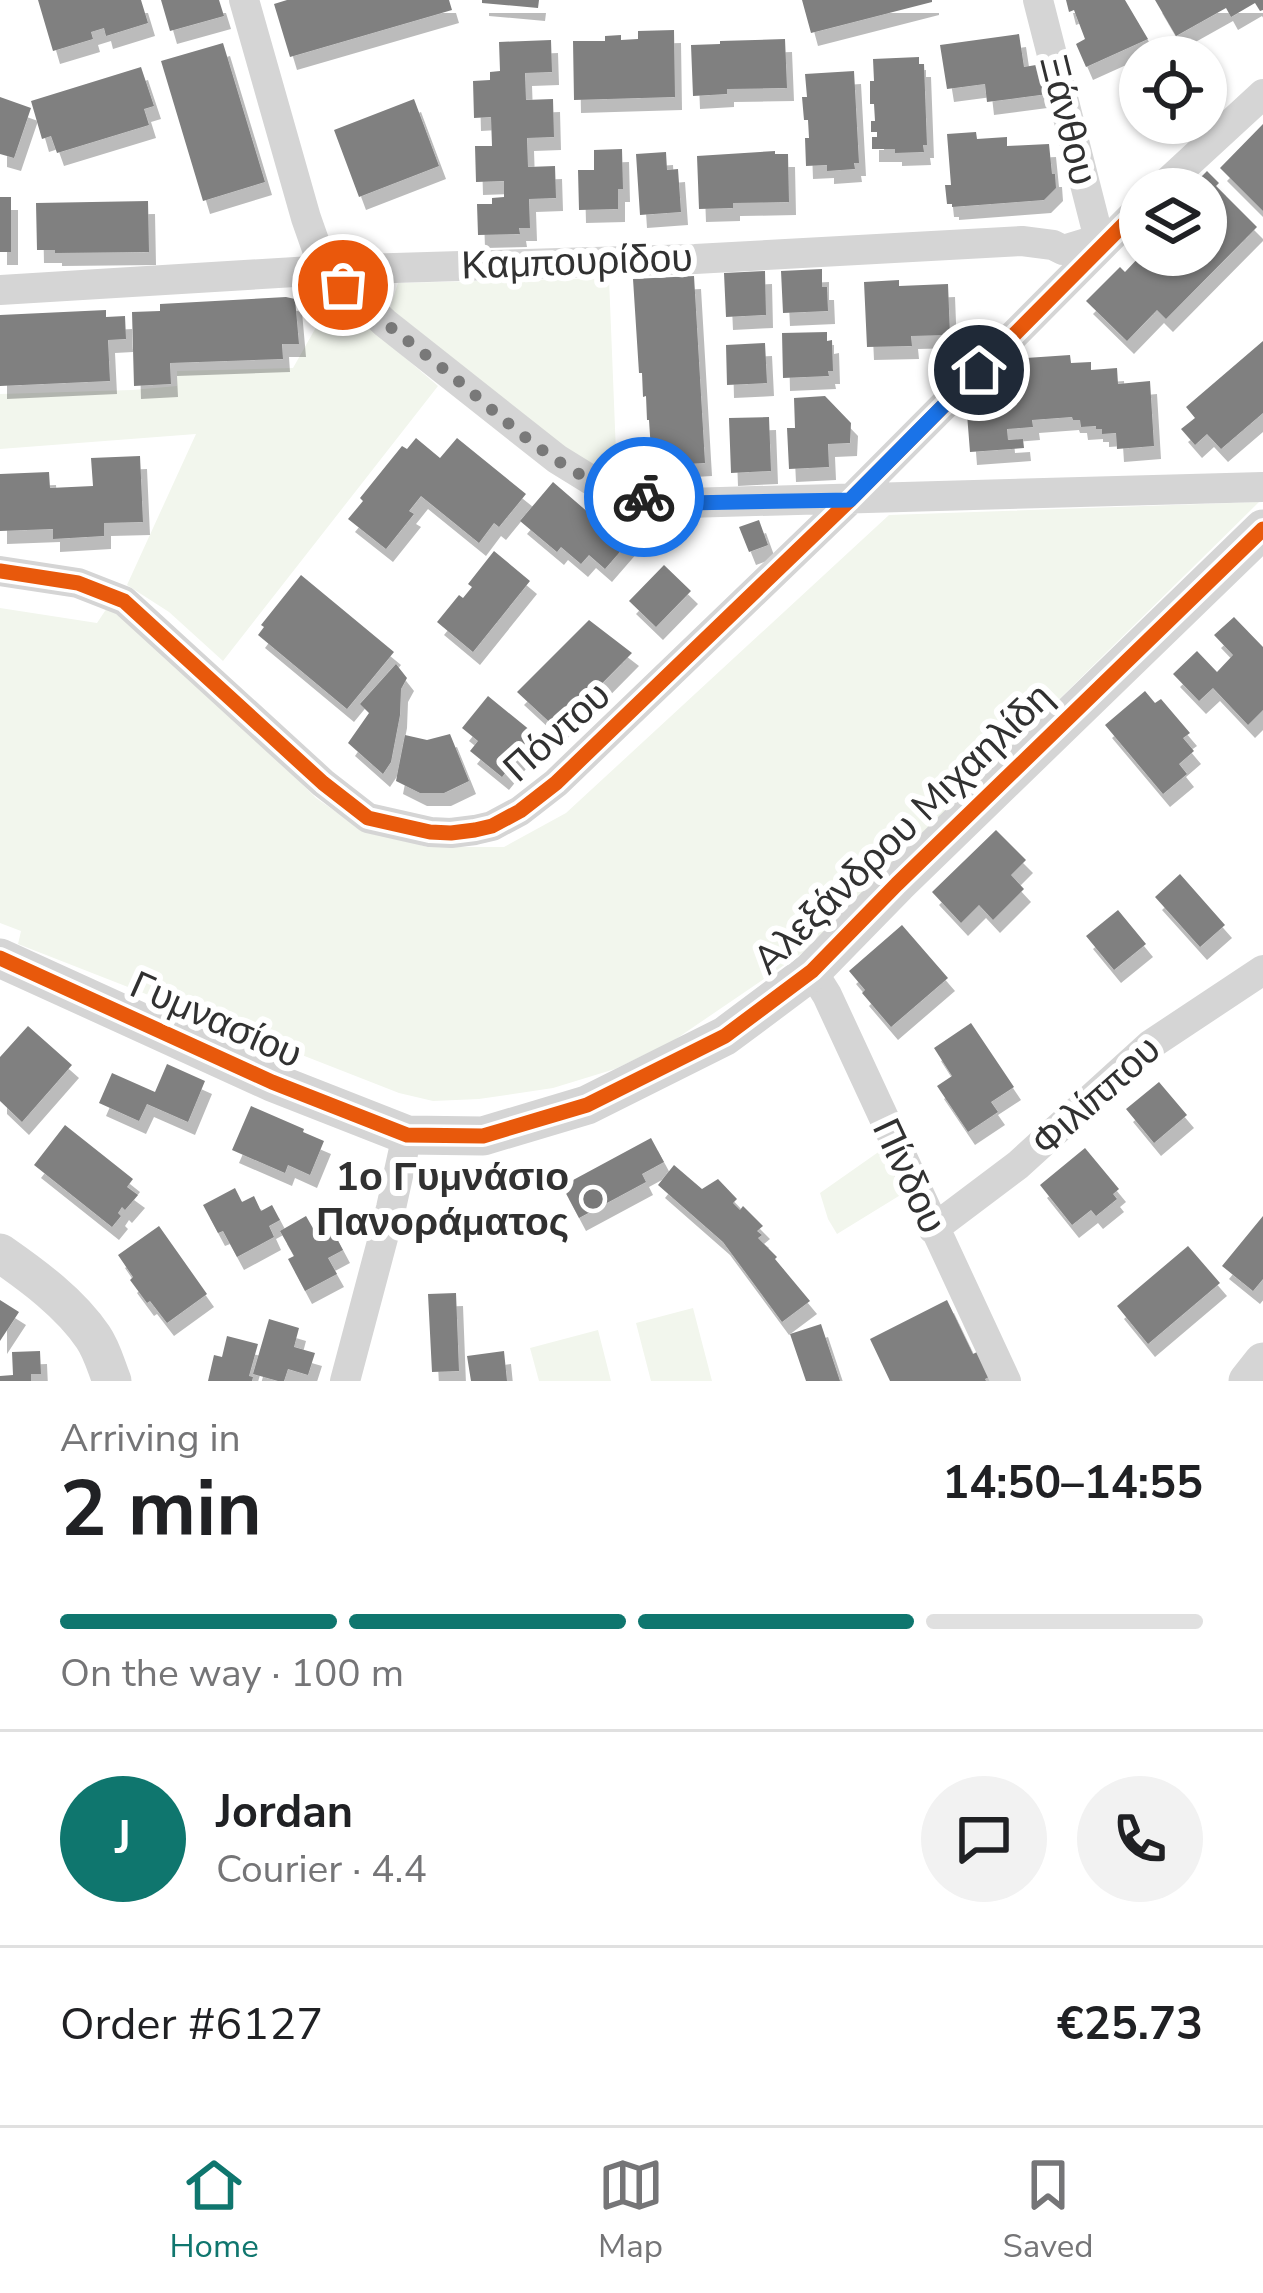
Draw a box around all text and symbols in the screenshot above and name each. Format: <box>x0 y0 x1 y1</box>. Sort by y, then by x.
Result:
map controls <box>1119 36 1227 276</box>
button: locate <box>1119 36 1227 144</box>
street label: Ξάνθου <box>1026 49 1110 191</box>
button: layers <box>1119 168 1227 276</box>
street label: Καμπουρίδου <box>460 231 694 293</box>
pin <box>292 234 394 336</box>
icon: bag <box>310 252 376 318</box>
pin <box>928 319 1030 421</box>
icon: home <box>946 337 1012 403</box>
courier <box>584 437 704 557</box>
icon: bike <box>611 464 677 530</box>
street label: Πόντου <box>492 670 622 794</box>
street label: Aλεξάνδρου Mιχαηλίδη <box>741 672 1065 986</box>
street label: Γυμνασίου <box>122 959 310 1081</box>
street label: Φιλίππου <box>1020 1024 1172 1168</box>
street label: Πίνδου <box>859 1110 959 1242</box>
place label: 1ο Γυμνάσιο Πανοράματος <box>316 1151 569 1249</box>
marker: 1ο Γυμνάσιο Πανοράματος <box>580 1186 606 1212</box>
text: Arriving in <box>60 1412 241 1465</box>
text: 14:50–14:55 <box>942 1453 1203 1514</box>
text: 2 min <box>60 1456 262 1563</box>
text: On the way · 100 m <box>60 1647 404 1700</box>
button: chat <box>921 1776 1047 1902</box>
button: phone <box>1077 1776 1203 1902</box>
text: Jordan <box>216 1782 353 1843</box>
text: J <box>115 1808 131 1869</box>
text: Courier · 4.4 <box>216 1843 427 1896</box>
text: Order #6127 <box>60 1994 323 2055</box>
text: €25.73 <box>1057 1994 1203 2055</box>
tab: Home <box>169 2152 259 2269</box>
tab: Map <box>598 2152 664 2269</box>
tab: Saved <box>1002 2152 1094 2269</box>

